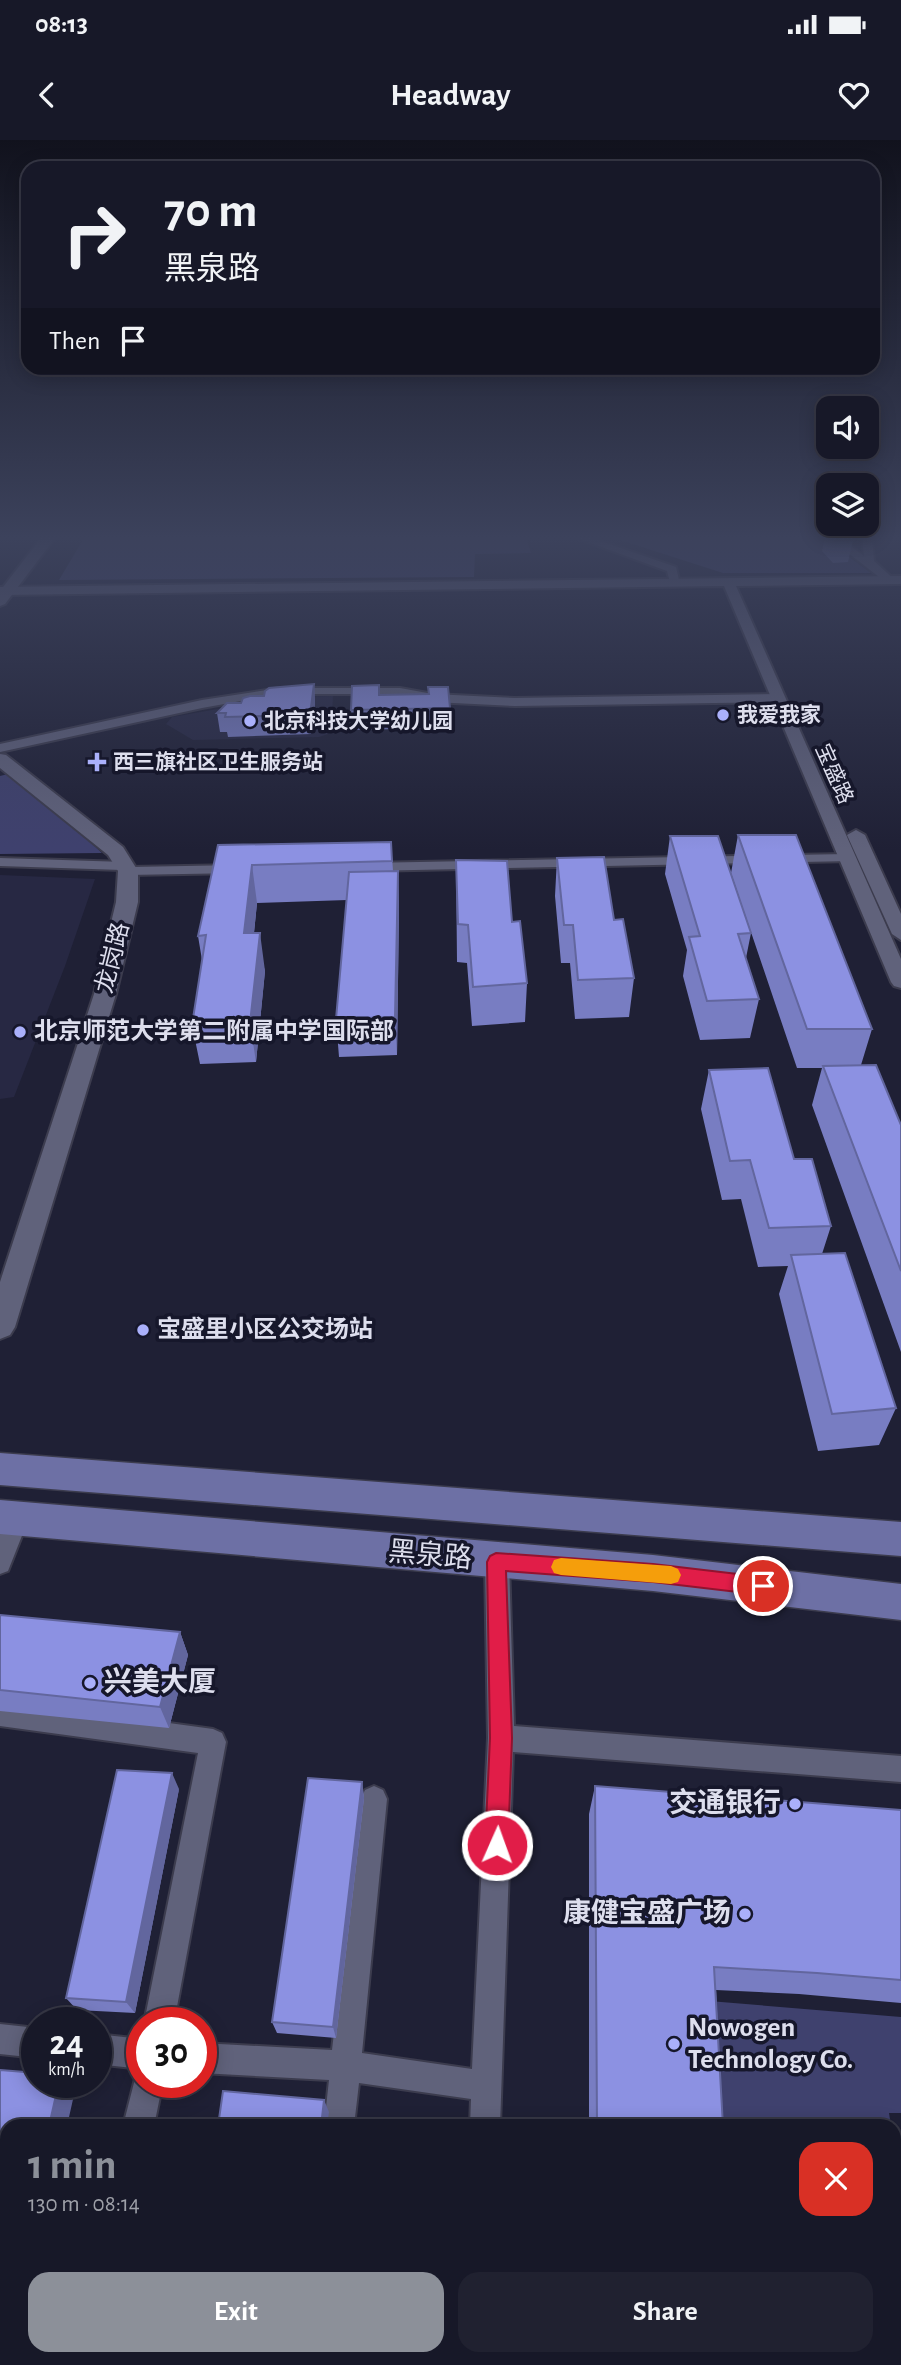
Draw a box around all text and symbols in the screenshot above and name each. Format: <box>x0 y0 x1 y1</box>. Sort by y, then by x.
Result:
text: 08:13 <box>35 11 88 37</box>
icon: back <box>28 76 66 114</box>
icon: heart <box>835 76 873 114</box>
text: Headway <box>390 79 511 111</box>
text: 70 m <box>164 187 258 236</box>
icon: right <box>49 189 140 280</box>
text: 黑泉路 <box>164 253 260 285</box>
icon: arrive <box>114 322 152 360</box>
text: Then <box>49 328 100 354</box>
map controls <box>816 396 879 536</box>
button: sound <box>816 396 879 459</box>
button: layers <box>816 473 879 536</box>
place label: 我爱我家 <box>737 703 821 726</box>
marker: 我爱我家 <box>715 707 731 723</box>
place label: 北京科技大学幼儿园 <box>264 709 453 732</box>
marker: 北京科技大学幼儿园 <box>242 713 258 729</box>
street label: 宝盛路 <box>812 741 857 807</box>
place label: 西三旗社区卫生服务站 <box>113 751 323 773</box>
marker: 西三旗社区卫生服务站 <box>87 752 107 772</box>
street label: 龙岗路 <box>91 920 133 996</box>
place label: 北京师范大学第二附属中学国际部 <box>34 1018 394 1044</box>
marker: 北京师范大学第二附属中学国际部 <box>12 1024 28 1040</box>
place label: 宝盛里小区公交场站 <box>157 1316 373 1342</box>
marker: 宝盛里小区公交场站 <box>135 1322 151 1338</box>
street label: 黑泉路 <box>387 1536 473 1574</box>
pin <box>733 1556 793 1616</box>
icon: arrive <box>744 1567 782 1605</box>
place label: 兴美大厦 <box>104 1667 216 1697</box>
marker: 兴美大厦 <box>82 1675 98 1691</box>
place label: 交通银行 <box>669 1787 781 1818</box>
marker: 交通银行 <box>787 1796 803 1812</box>
position arrow <box>460 1808 534 1882</box>
place label: 康健宝盛广场 <box>563 1897 731 1928</box>
marker: 康健宝盛广场 <box>737 1906 753 1922</box>
speed limit sign: 30 <box>126 2007 217 2098</box>
place label: Nowogen Technology Co. <box>688 2014 853 2074</box>
text: 24 <box>49 2026 84 2061</box>
marker: Nowogen Technology Co. <box>666 2036 682 2052</box>
text: km/h <box>48 2061 85 2079</box>
button: close <box>799 2142 873 2216</box>
text: 1 min <box>28 2144 117 2186</box>
text: 130 m · 08:14 <box>28 2193 140 2216</box>
button: Exit <box>28 2272 444 2352</box>
button: Share <box>458 2272 873 2352</box>

